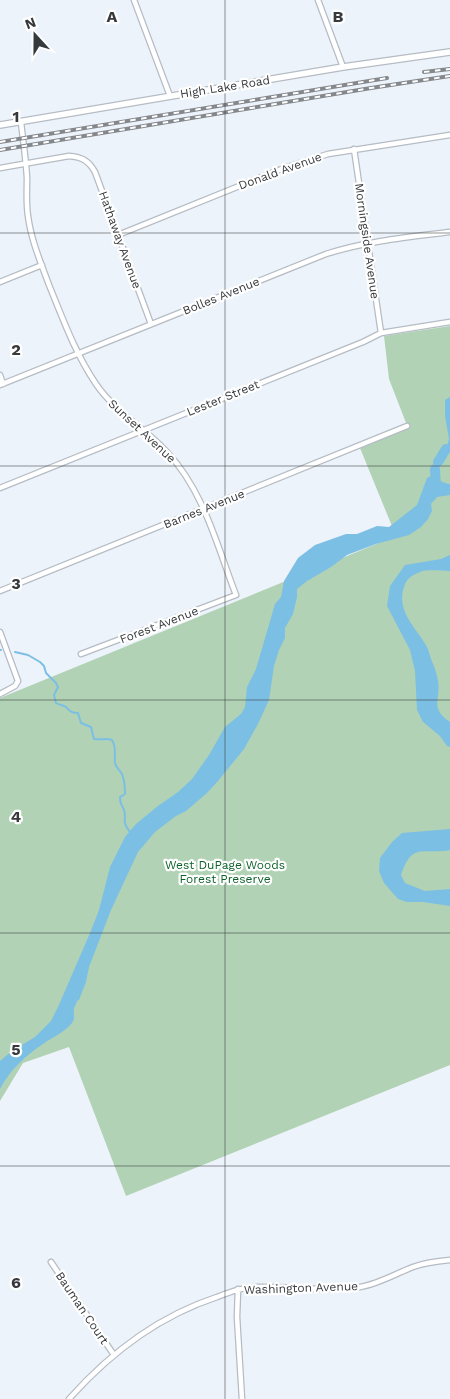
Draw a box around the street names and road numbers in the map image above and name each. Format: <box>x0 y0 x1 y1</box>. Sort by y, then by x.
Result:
street label: High Lake Road <box>179 73 271 101</box>
street label: Donald Avenue <box>237 149 323 193</box>
street label: Morningside Avenue <box>352 182 382 300</box>
street label: Hathaway Avenue <box>96 189 144 291</box>
street label: Bolles Avenue <box>181 274 262 318</box>
street label: Lester Street <box>185 377 261 419</box>
street label: Sunset Avenue <box>106 396 179 466</box>
street label: Barnes Avenue <box>161 486 247 532</box>
street label: Forest Avenue <box>118 604 200 646</box>
street label: Bauman Court <box>53 1269 111 1347</box>
street label: Washington Avenue <box>244 1279 358 1297</box>

